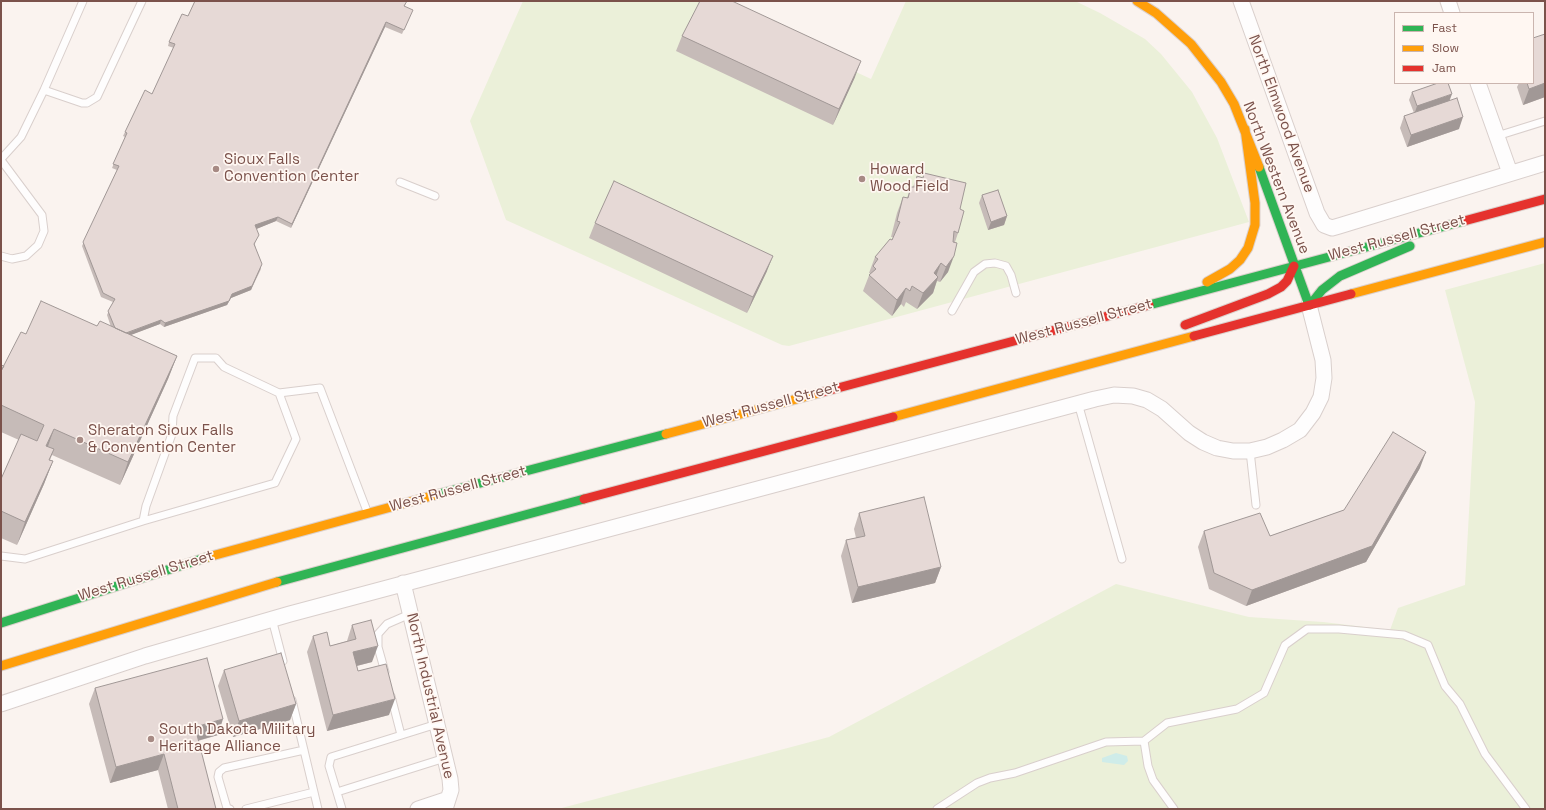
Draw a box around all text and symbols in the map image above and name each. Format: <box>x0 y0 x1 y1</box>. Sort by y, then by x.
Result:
legend <box>1394 12 1534 84</box>
text: Fast <box>1432 20 1457 36</box>
street label: North Elmwood Avenue <box>1244 33 1318 195</box>
text: Slow <box>1432 40 1459 56</box>
text: Jam <box>1432 60 1456 76</box>
street label: North Western Avenue <box>1239 99 1313 257</box>
place label: Sioux Falls Convention Center <box>224 151 359 186</box>
place label: Howard Wood Field <box>870 161 949 196</box>
marker: Sioux Falls Convention Center <box>211 164 221 174</box>
marker: Howard Wood Field <box>857 174 867 184</box>
street label: West Russell Street <box>1327 211 1467 265</box>
street label: West Russell Street <box>1014 295 1154 349</box>
street label: West Russell Street <box>701 378 841 432</box>
place label: Sheraton Sioux Falls & Convention Center <box>88 422 236 457</box>
marker: Sheraton Sioux Falls & Convention Center <box>75 435 85 445</box>
street label: West Russell Street <box>388 462 528 516</box>
street label: West Russell Street <box>76 547 216 605</box>
street label: North Industrial Avenue <box>402 611 458 781</box>
place label: South Dakota Military Heritage Alliance <box>159 721 315 756</box>
marker: South Dakota Military Heritage Alliance <box>146 734 156 744</box>

